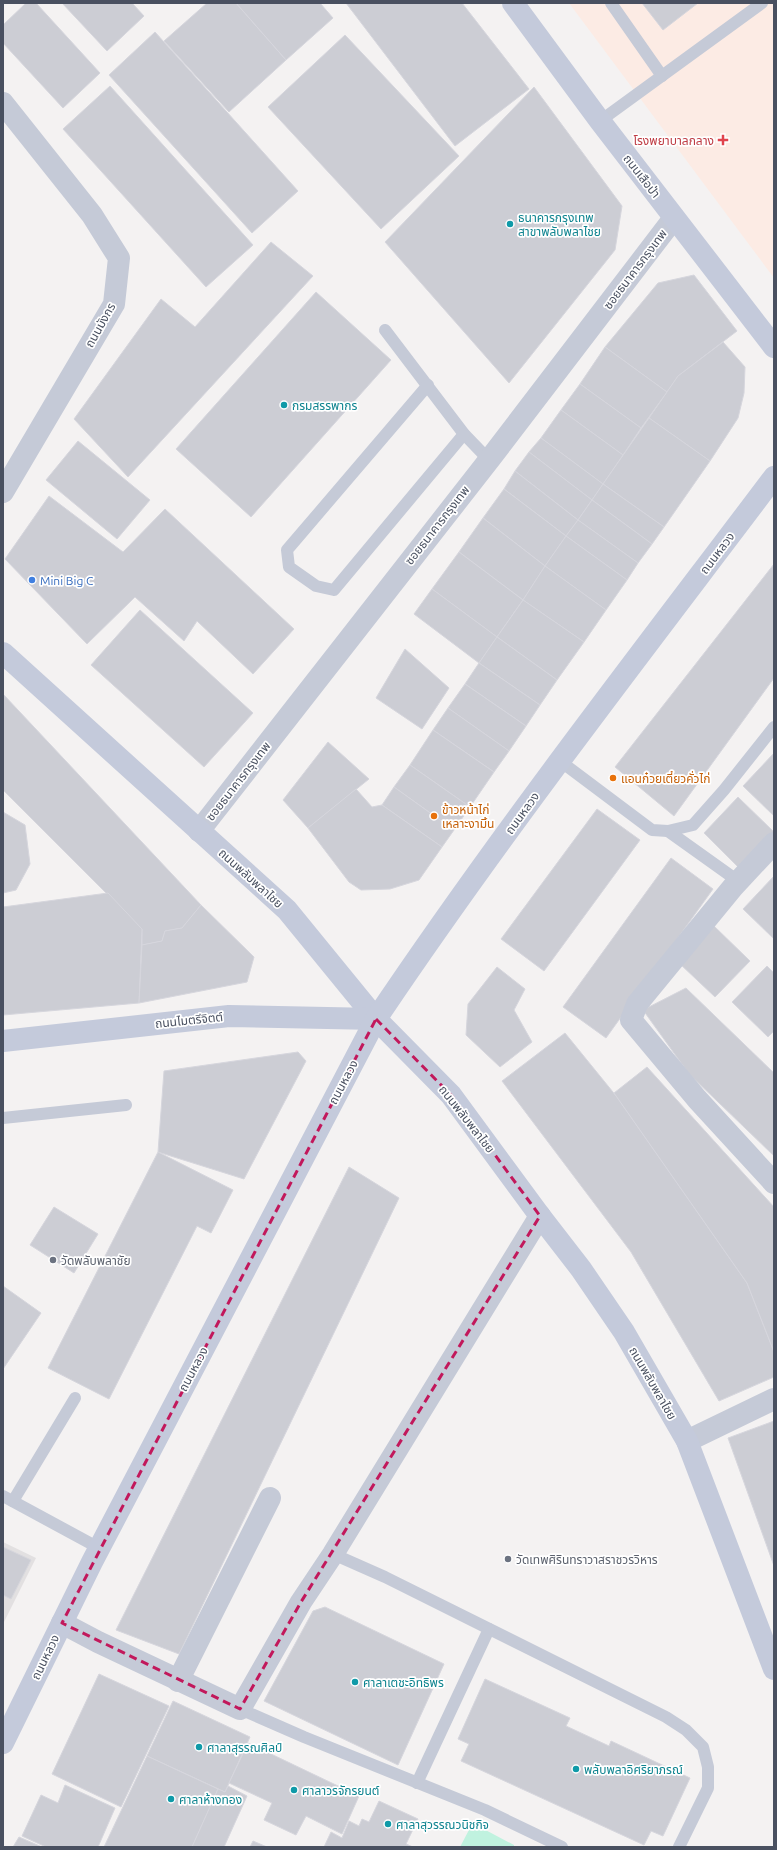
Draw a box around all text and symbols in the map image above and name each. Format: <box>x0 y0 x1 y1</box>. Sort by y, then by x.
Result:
place label: โรงพยาบาลกลาง <box>633 134 714 147</box>
marker: โรงพยาบาลกลาง <box>717 134 729 146</box>
street label: ถนนเสือป่า <box>621 152 663 200</box>
place label: ธนาคารกรุงเทพ สาขาพลับพลาไชย <box>518 211 601 238</box>
marker: ธนาคารกรุงเทพ สาขาพลับพลาไชย <box>505 219 515 229</box>
street label: ซอยธนาคารกรุงเทพ <box>601 227 670 312</box>
street label: ถนนมังกร <box>82 300 118 349</box>
place label: กรมสรรพากร <box>292 399 357 412</box>
marker: กรมสรรพากร <box>279 400 289 410</box>
street label: ซอยธนาคารกรุงเทพ <box>402 483 473 568</box>
street label: ถนนหลวง <box>697 530 737 576</box>
place label: Mini Big C <box>40 574 94 587</box>
marker: Mini Big C <box>27 575 37 585</box>
street label: ซอยธนาคารกรุงเทพ <box>203 739 274 824</box>
place label: แอนก๋วยเตี๋ยวคั่วไก่ <box>621 770 710 785</box>
marker: แอนก๋วยเตี๋ยวคั่วไก่ <box>608 773 618 783</box>
street label: ถนนหลวง <box>503 790 541 836</box>
place label: ข้าวหน้าไก่ เหลาะงามิ้น <box>442 803 494 830</box>
marker: ข้าวหน้าไก่ เหลาะงามิ้น <box>429 811 439 821</box>
street label: ถนนพลับพลาไชย <box>216 846 286 910</box>
street label: ถนนไมตรีจิตต์ <box>154 1010 224 1030</box>
street label: ถนนหลวง <box>326 1058 360 1106</box>
street label: ถนนพลับพลาไชย <box>437 1083 497 1155</box>
place label: วัดพลับพลาชัย <box>61 1254 131 1267</box>
marker: วัดพลับพลาชัย <box>48 1255 58 1265</box>
street label: ถนนพลับพลาไชย <box>627 1344 679 1422</box>
street label: ถนนหลวง <box>176 1345 210 1393</box>
place label: วัดเทพศิรินทราวาสราชวรวิหาร <box>516 1553 658 1566</box>
marker: วัดเทพศิรินทราวาสราชวรวิหาร <box>503 1554 513 1564</box>
street label: ถนนหลวง <box>29 1632 61 1682</box>
place label: ศาลาเตชะอิทธิพร <box>363 1676 444 1689</box>
marker: ศาลาเตชะอิทธิพร <box>350 1677 360 1687</box>
place label: ศาลาสุรรณศิลป์ <box>207 1741 282 1755</box>
marker: ศาลาสุรรณศิลป์ <box>194 1742 204 1752</box>
place label: พลับพลาอิศริยาภรณ์ <box>584 1763 683 1776</box>
marker: พลับพลาอิศริยาภรณ์ <box>571 1764 581 1774</box>
place label: ศาลาวรจักรยนต์ <box>302 1784 379 1797</box>
marker: ศาลาวรจักรยนต์ <box>289 1785 299 1795</box>
place label: ศาลาห้างทอง <box>179 1793 242 1806</box>
marker: ศาลาห้างทอง <box>166 1794 176 1804</box>
place label: ศาลาสุวรรณวนิชกิจ <box>396 1818 489 1832</box>
marker: ศาลาสุวรรณวนิชกิจ <box>383 1819 393 1829</box>

